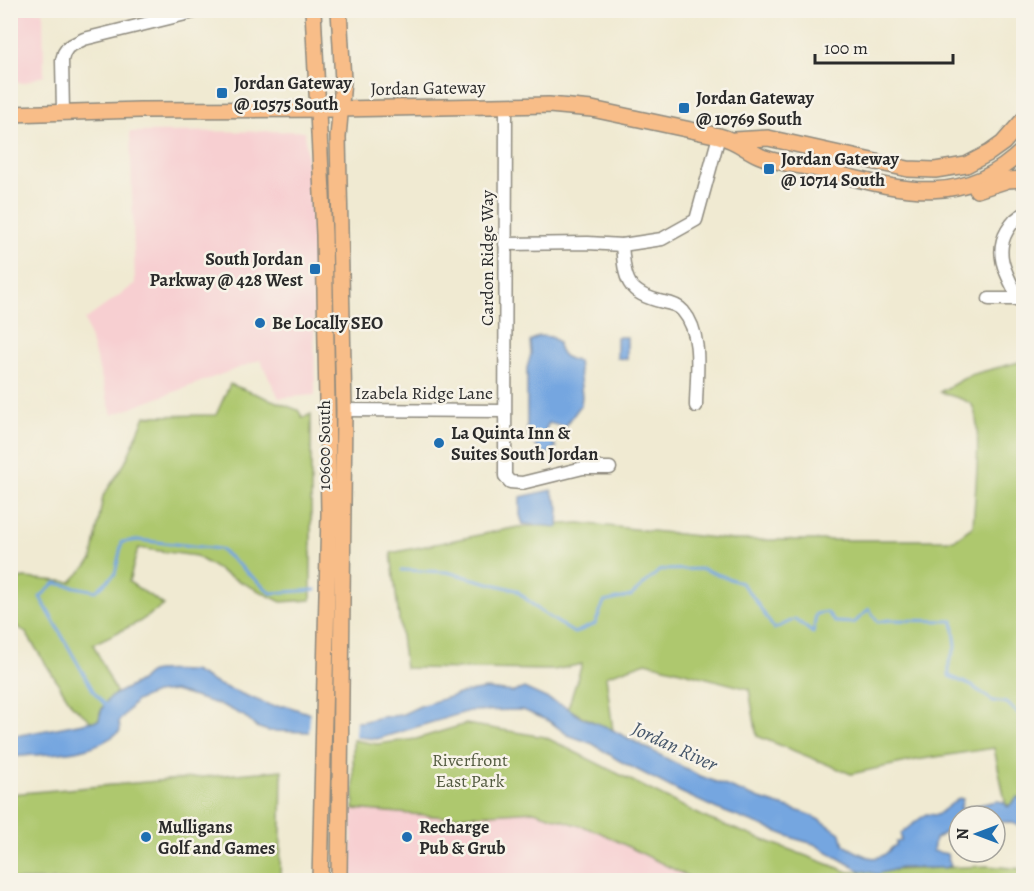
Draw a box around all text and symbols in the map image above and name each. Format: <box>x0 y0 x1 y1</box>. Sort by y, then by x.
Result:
scale bar <box>815 27 953 65</box>
text: 100 m <box>824 36 868 60</box>
place label: Jordan Gateway @ 10575 South <box>234 71 353 116</box>
street label: Jordan Gateway <box>370 75 487 101</box>
marker: Jordan Gateway @ 10575 South <box>215 86 229 100</box>
place label: Jordan Gateway @ 10769 South <box>696 86 815 131</box>
marker: Jordan Gateway @ 10769 South <box>677 101 691 115</box>
place label: Jordan Gateway @ 10714 South <box>781 147 900 192</box>
marker: Jordan Gateway @ 10714 South <box>762 162 776 176</box>
street label: Cardon Ridge Way <box>475 189 499 326</box>
place label: South Jordan Parkway @ 428 West <box>150 247 303 292</box>
marker: South Jordan Parkway @ 428 West <box>308 262 322 276</box>
place label: Be Locally SEO <box>272 311 383 335</box>
marker: Be Locally SEO <box>253 316 267 330</box>
street label: Izabela Ridge Lane <box>355 381 493 405</box>
street label: 10600 South <box>312 399 336 490</box>
place label: La Quinta Inn & Suites South Jordan <box>451 421 598 466</box>
marker: La Quinta Inn & Suites South Jordan <box>432 436 446 450</box>
water label: Jordan River <box>627 715 723 778</box>
park label: Riverfront East Park <box>432 748 508 793</box>
north arrow <box>947 804 1007 864</box>
place label: Mulligans Golf and Games <box>158 815 275 860</box>
place label: Recharge Pub & Grub <box>419 815 506 860</box>
text: N <box>952 828 974 840</box>
marker: Mulligans Golf and Games <box>139 830 153 844</box>
marker: Recharge Pub & Grub <box>400 830 414 844</box>

